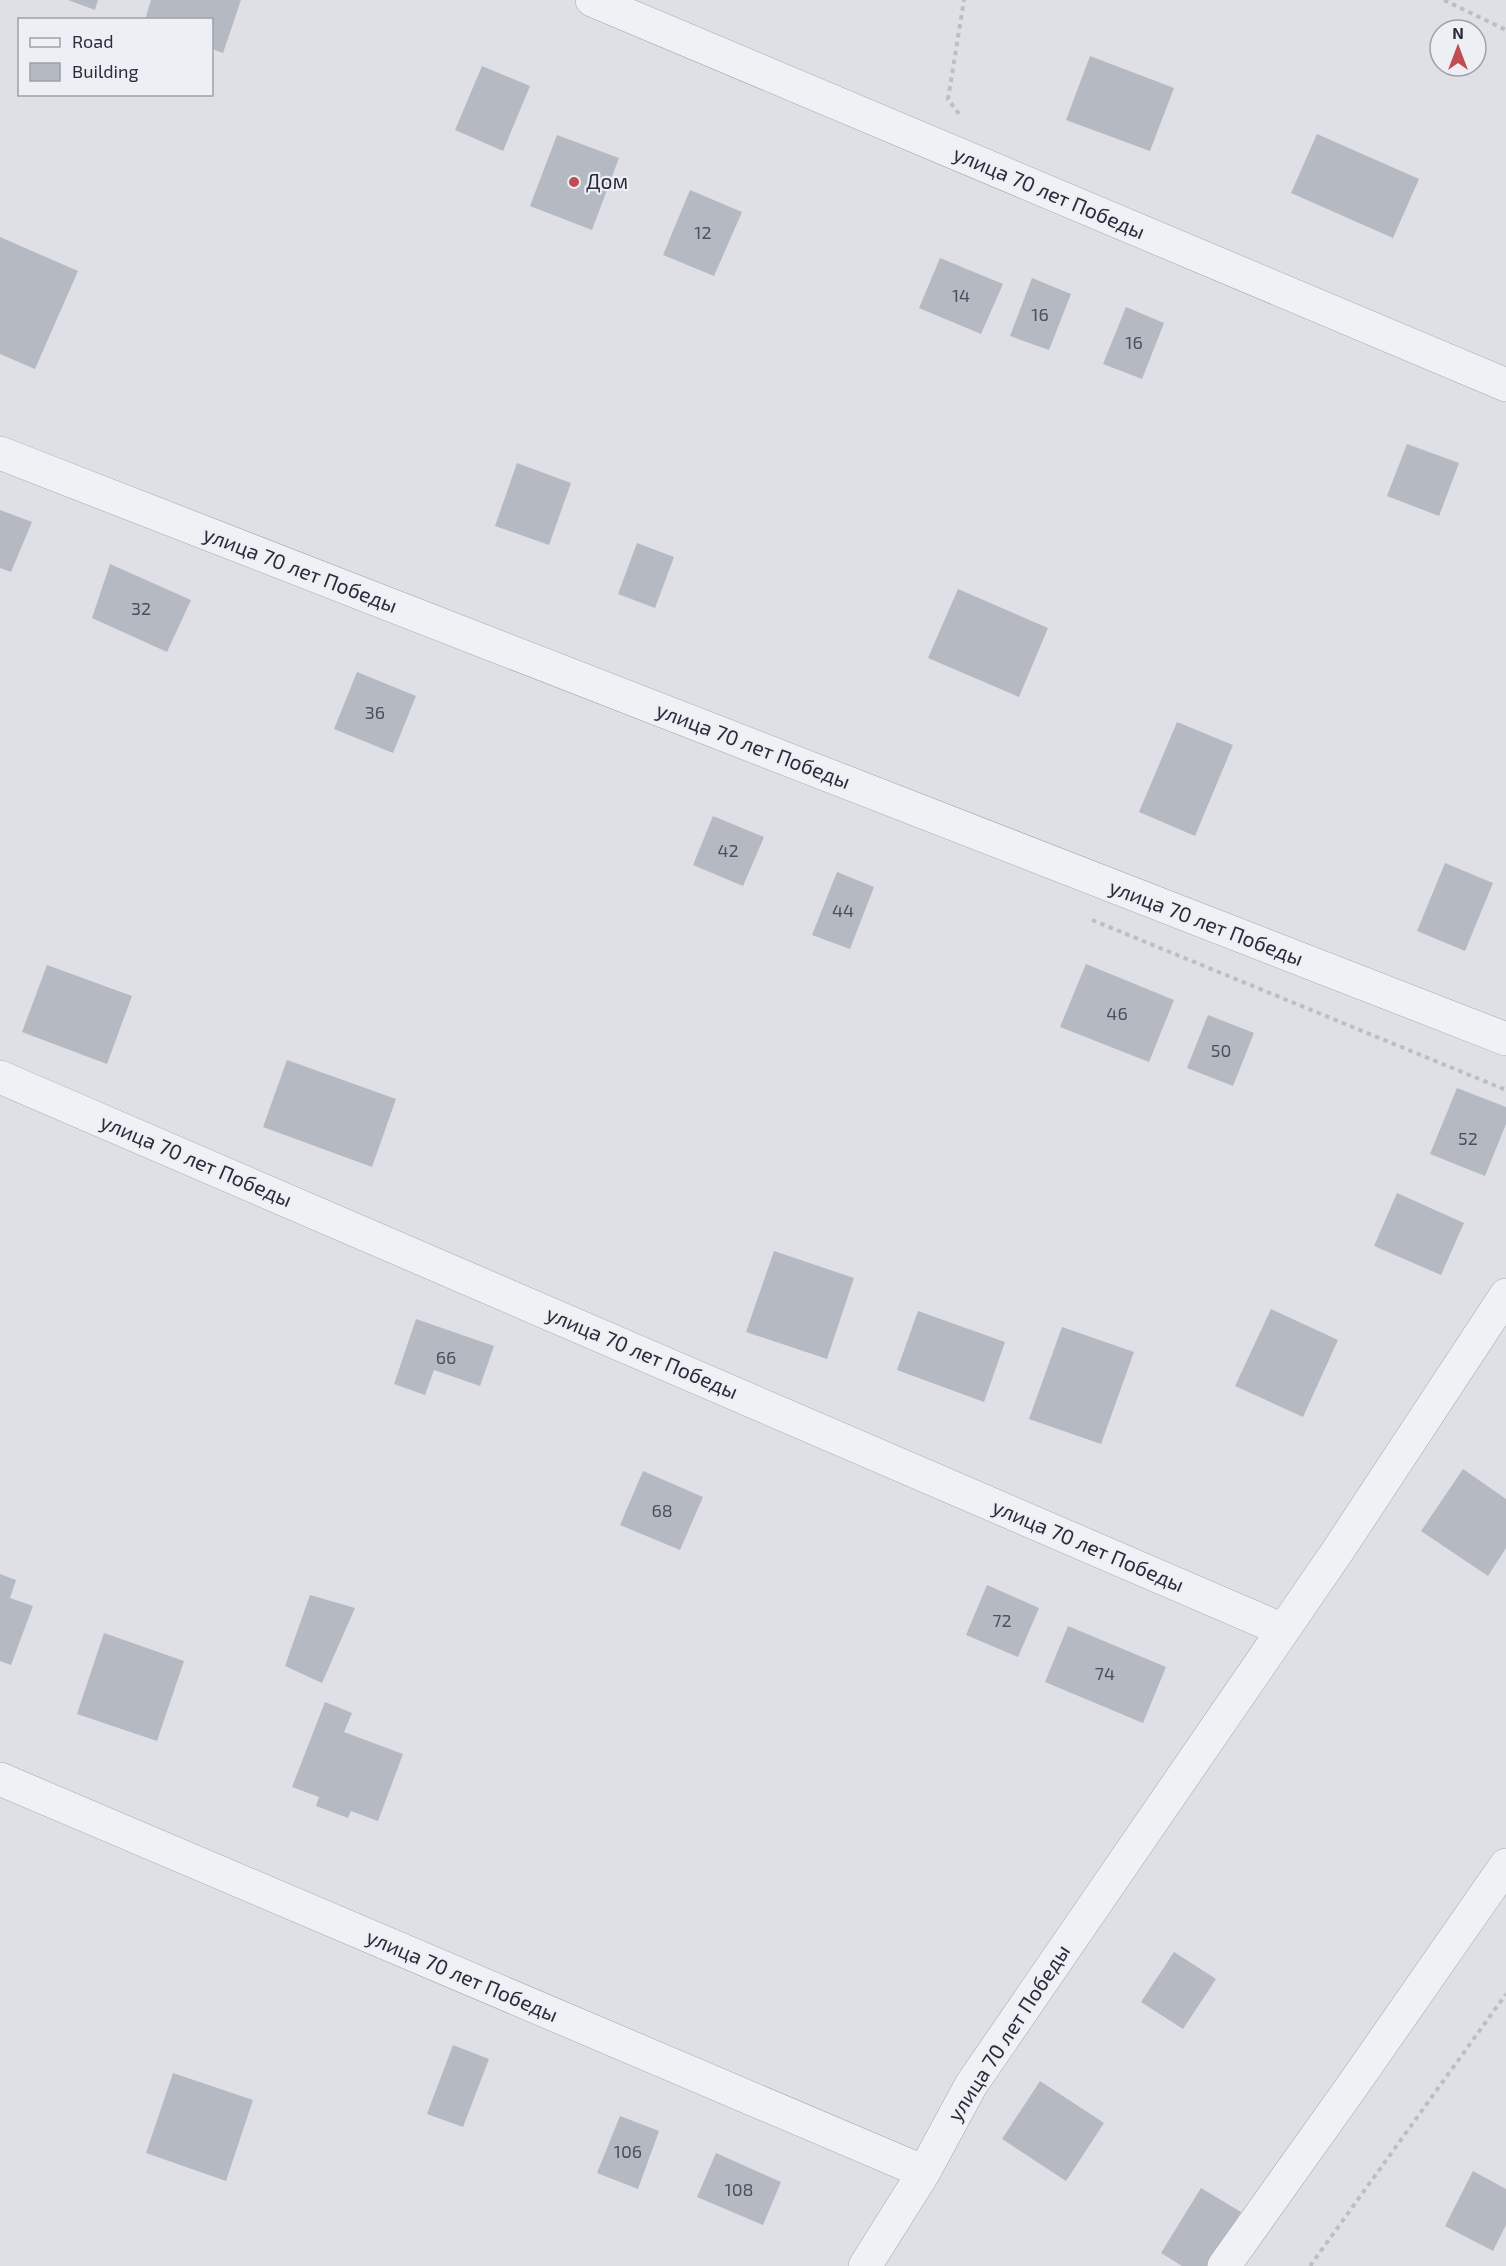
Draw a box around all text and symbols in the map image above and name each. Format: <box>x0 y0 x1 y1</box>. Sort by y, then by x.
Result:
legend <box>18 18 213 96</box>
north arrow <box>1428 18 1488 78</box>
text: N <box>1452 23 1464 42</box>
text: Road <box>72 30 113 52</box>
text: Building <box>72 60 139 82</box>
street label: улица 70 лет Победы <box>950 140 1149 244</box>
place label: Дом <box>586 168 628 193</box>
marker: Дом <box>567 175 581 189</box>
house number: 12 <box>694 221 712 243</box>
house number: 14 <box>952 284 970 306</box>
house number: 16 <box>1031 303 1049 325</box>
house number: 16 <box>1125 331 1143 353</box>
street label: улица 70 лет Победы <box>200 520 401 618</box>
house number: 32 <box>131 597 151 619</box>
street label: улица 70 лет Победы <box>653 696 854 794</box>
house number: 36 <box>365 701 385 723</box>
house number: 42 <box>717 839 739 861</box>
street label: улица 70 лет Победы <box>1106 873 1307 971</box>
house number: 44 <box>832 899 854 921</box>
house number: 46 <box>1106 1002 1128 1024</box>
house number: 50 <box>1211 1039 1231 1061</box>
street label: улица 70 лет Победы <box>97 1108 296 1212</box>
house number: 52 <box>1458 1127 1478 1149</box>
street label: улица 70 лет Победы <box>543 1300 742 1404</box>
house number: 66 <box>436 1346 456 1368</box>
street label: улица 70 лет Победы <box>989 1493 1188 1597</box>
house number: 68 <box>651 1499 673 1521</box>
house number: 72 <box>992 1609 1012 1631</box>
house number: 74 <box>1095 1662 1115 1684</box>
street label: улица 70 лет Победы <box>363 1923 562 2027</box>
street label: улица 70 лет Победы <box>941 1939 1075 2126</box>
house number: 106 <box>614 2140 642 2162</box>
house number: 108 <box>725 2178 753 2200</box>

